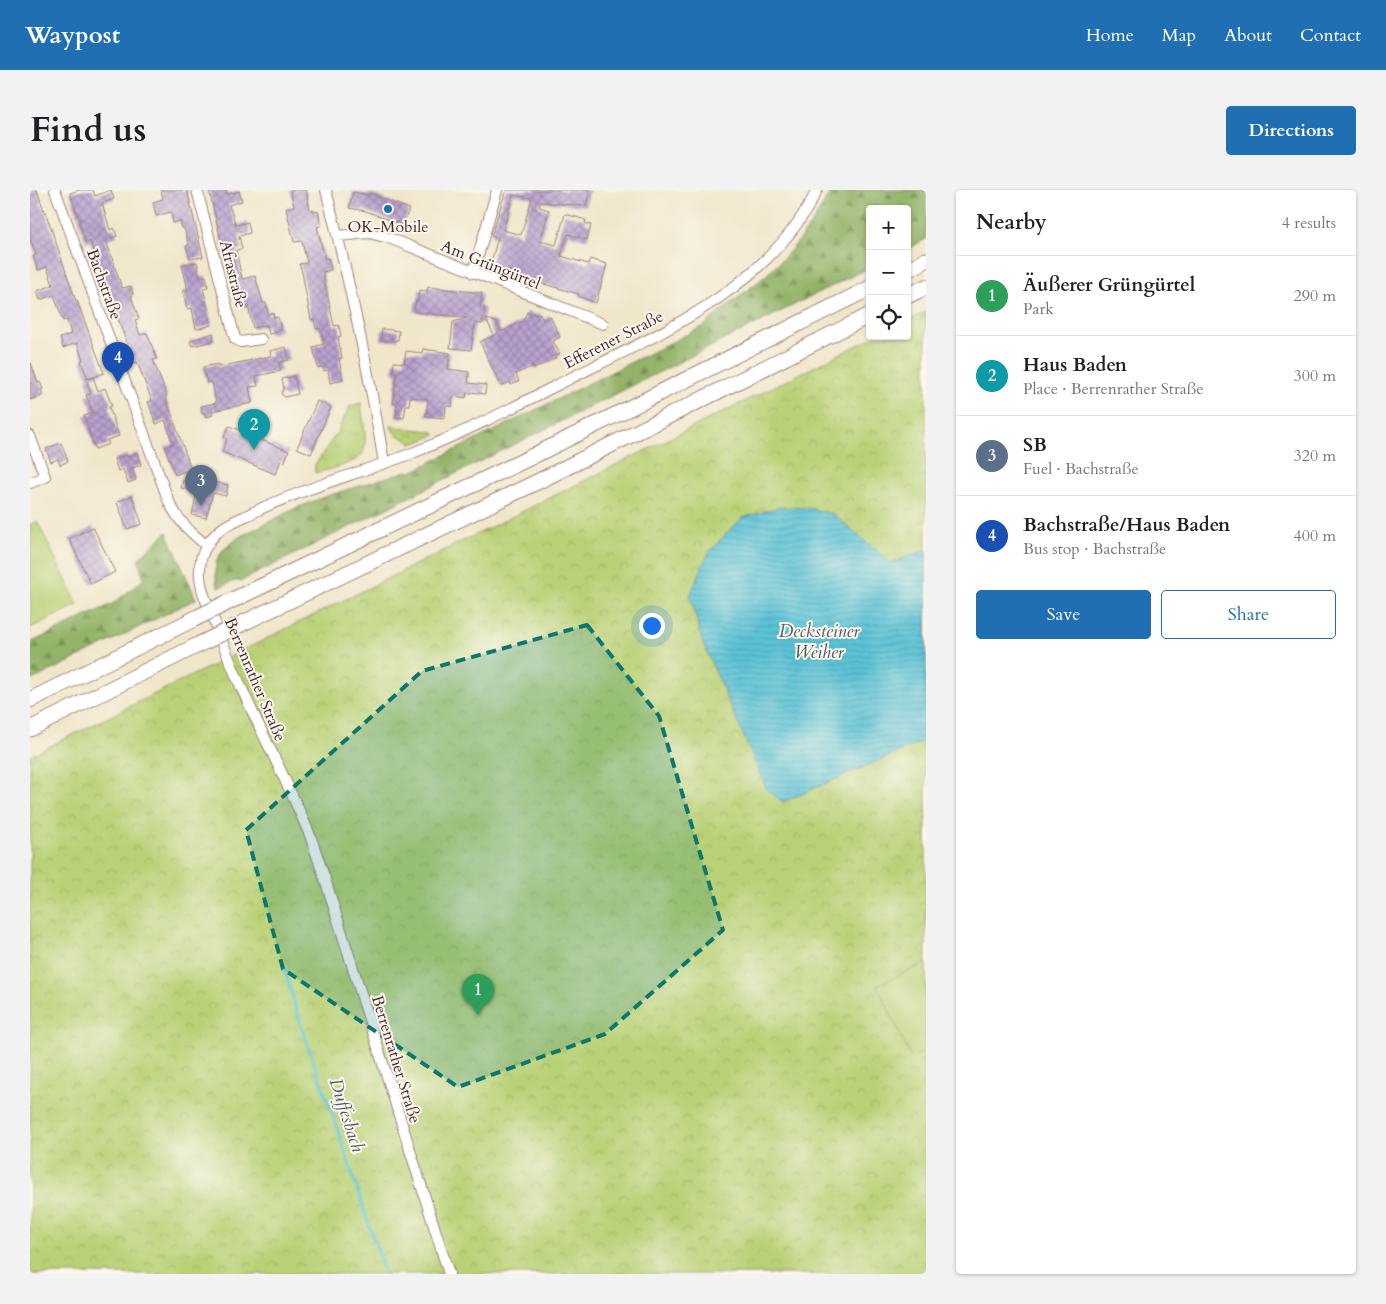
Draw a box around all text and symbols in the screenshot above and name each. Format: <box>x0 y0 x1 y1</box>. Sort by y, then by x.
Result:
text: Waypost <box>25 19 120 52</box>
text: Home <box>1086 23 1134 48</box>
text: Map <box>1162 23 1196 48</box>
text: About <box>1224 23 1272 48</box>
text: Contact <box>1300 23 1361 48</box>
text: Find us <box>30 106 146 154</box>
button: Directions <box>1226 106 1356 155</box>
marker: OK-Mobile <box>382 203 394 215</box>
map controls <box>866 205 911 340</box>
button: + <box>866 205 911 250</box>
text: Nearby <box>976 208 1047 237</box>
text: 4 results <box>1282 212 1336 234</box>
place label: OK-Mobile <box>347 216 429 238</box>
street label: Am Grüngürtel <box>438 235 544 295</box>
street label: Afrastraße <box>214 238 252 310</box>
street label: Bachstraße <box>81 246 127 323</box>
button: − <box>866 250 911 295</box>
text: Äußerer Grüngürtel <box>1023 272 1195 298</box>
text: 1 <box>988 285 996 307</box>
text: 290 m <box>1294 285 1336 307</box>
button: locate <box>866 295 911 340</box>
text: Park <box>1023 298 1054 320</box>
street label: Efferener Straße <box>560 305 667 374</box>
pin: 4 <box>102 342 134 383</box>
text: Haus Baden <box>1023 352 1127 378</box>
text: 2 <box>988 365 996 387</box>
text: 300 m <box>1294 365 1336 387</box>
text: Place · Berrenrather Straße <box>1023 378 1203 400</box>
pin: 2 <box>238 409 270 450</box>
text: SB <box>1023 432 1047 458</box>
text: 3 <box>988 445 996 467</box>
text: 320 m <box>1294 445 1336 467</box>
text: Fuel · Bachstraße <box>1023 458 1139 480</box>
pin: 3 <box>185 465 217 506</box>
text: Bachstraße/Haus Baden <box>1023 512 1230 538</box>
text: 4 <box>988 525 996 547</box>
text: 400 m <box>1294 525 1336 547</box>
text: Bus stop · Bachstraße <box>1023 538 1166 560</box>
button: Save <box>976 590 1151 639</box>
button: Share <box>1161 590 1336 639</box>
your location <box>639 613 665 639</box>
street label: Berrenrather Straße <box>219 614 291 745</box>
water label: Decksteiner Weiher <box>779 619 860 665</box>
pin: 1 <box>462 974 494 1015</box>
street label: Berrenrather Straße <box>366 993 426 1126</box>
water label: Duffesbach <box>323 1075 370 1156</box>

